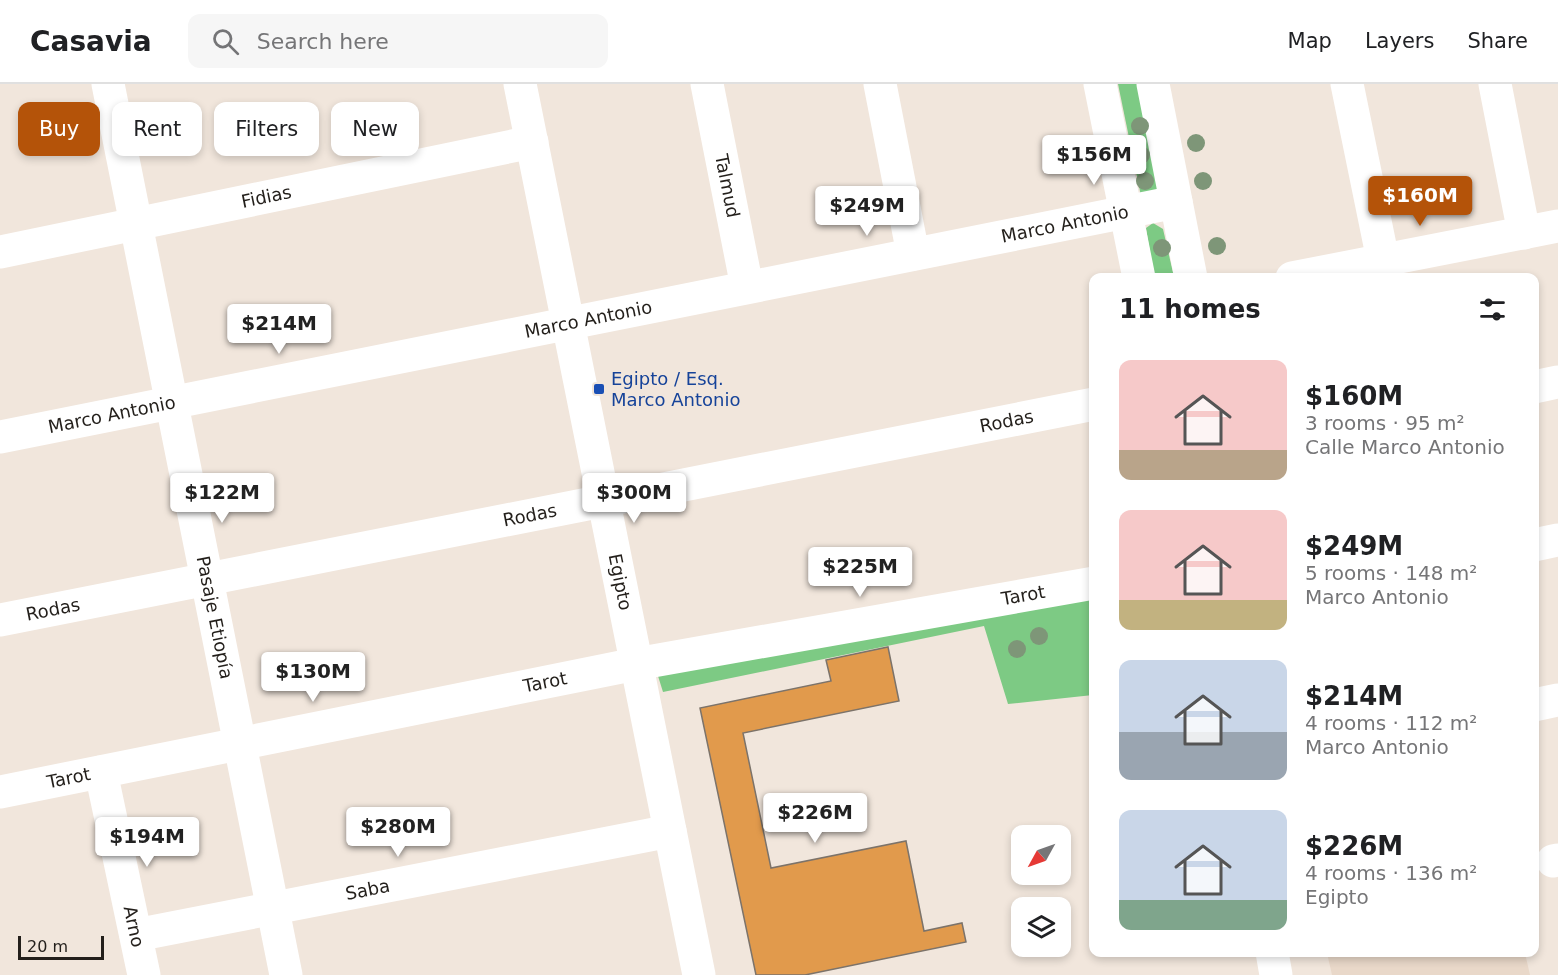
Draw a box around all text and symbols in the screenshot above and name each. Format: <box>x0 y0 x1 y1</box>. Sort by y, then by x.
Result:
search box <box>188 14 608 68</box>
text: Casavia <box>30 25 152 58</box>
icon: search <box>209 25 242 58</box>
text: Search here <box>257 29 389 54</box>
text: Map <box>1288 29 1332 53</box>
text: Layers <box>1365 29 1434 53</box>
text: Share <box>1467 29 1528 53</box>
chip: Buy <box>18 102 100 156</box>
chip: Rent <box>112 102 202 156</box>
chip: Filters <box>214 102 319 156</box>
chip: New <box>331 102 419 156</box>
pin: $156M <box>1052 135 1136 186</box>
text: $156M <box>1056 142 1132 166</box>
street label: Talmud <box>711 151 744 220</box>
pin: $160M <box>1378 176 1462 227</box>
street label: Fidias <box>239 181 293 212</box>
text: $160M <box>1382 183 1458 207</box>
pin: $249M <box>825 186 909 237</box>
text: $249M <box>829 193 905 217</box>
street label: Marco Antonio <box>999 201 1130 247</box>
icon: filters <box>1476 293 1509 326</box>
text: 11 homes <box>1119 294 1261 324</box>
street label: Marco Antonio <box>523 296 654 342</box>
pin: $214M <box>237 304 321 355</box>
text: $214M <box>241 311 317 335</box>
place label: Egipto / Esq. Marco Antonio <box>611 368 740 410</box>
text: $160M <box>1305 381 1403 411</box>
marker: Egipto / Esq. Marco Antonio <box>592 382 606 396</box>
icon: home <box>1167 384 1239 456</box>
street label: Marco Antonio <box>46 391 177 437</box>
street label: Rodas <box>978 405 1035 436</box>
text: 3 rooms · 95 m² <box>1305 411 1465 435</box>
text: Calle Marco Antonio <box>1305 435 1505 459</box>
pin: $122M <box>180 473 264 524</box>
pin: $300M <box>592 473 676 524</box>
text: $122M <box>184 480 260 504</box>
text: $300M <box>596 480 672 504</box>
street label: Rodas <box>501 499 558 530</box>
text: $249M <box>1305 531 1403 561</box>
icon: home <box>1167 534 1239 606</box>
pin: $225M <box>818 547 902 598</box>
street label: Egipto <box>605 552 636 612</box>
street label: Pasaje Etiopía <box>192 554 238 681</box>
text: $225M <box>822 554 898 578</box>
text: 5 rooms · 148 m² <box>1305 561 1477 585</box>
street label: Tarot <box>999 581 1047 609</box>
text: Marco Antonio <box>1305 585 1449 609</box>
street label: Rodas <box>24 593 82 625</box>
pin: $130M <box>271 652 355 703</box>
text: $130M <box>275 659 351 683</box>
street label: Tarot <box>520 667 569 697</box>
text: $214M <box>1305 681 1403 711</box>
icon: home <box>1167 684 1239 756</box>
text: 4 rooms · 112 m² <box>1305 711 1477 735</box>
text: Marco Antonio <box>1305 735 1449 759</box>
street label: Tarot <box>44 763 92 793</box>
pin: $226M <box>773 793 857 844</box>
text: $226M <box>777 800 853 824</box>
pin: $280M <box>356 807 440 858</box>
text: $280M <box>360 814 436 838</box>
pin: $194M <box>105 817 189 868</box>
text: $194M <box>109 824 185 848</box>
north arrow <box>1011 825 1071 885</box>
map controls <box>1011 825 1071 957</box>
text: $226M <box>1305 831 1403 861</box>
icon: home <box>1167 834 1239 906</box>
text: 4 rooms · 136 m² <box>1305 861 1477 885</box>
street label: Saba <box>343 875 392 904</box>
text: Egipto <box>1305 885 1369 909</box>
button: layers <box>1011 897 1071 957</box>
street label: Arno <box>120 904 149 949</box>
scale bar <box>18 933 104 960</box>
text: 20 m <box>27 937 68 956</box>

